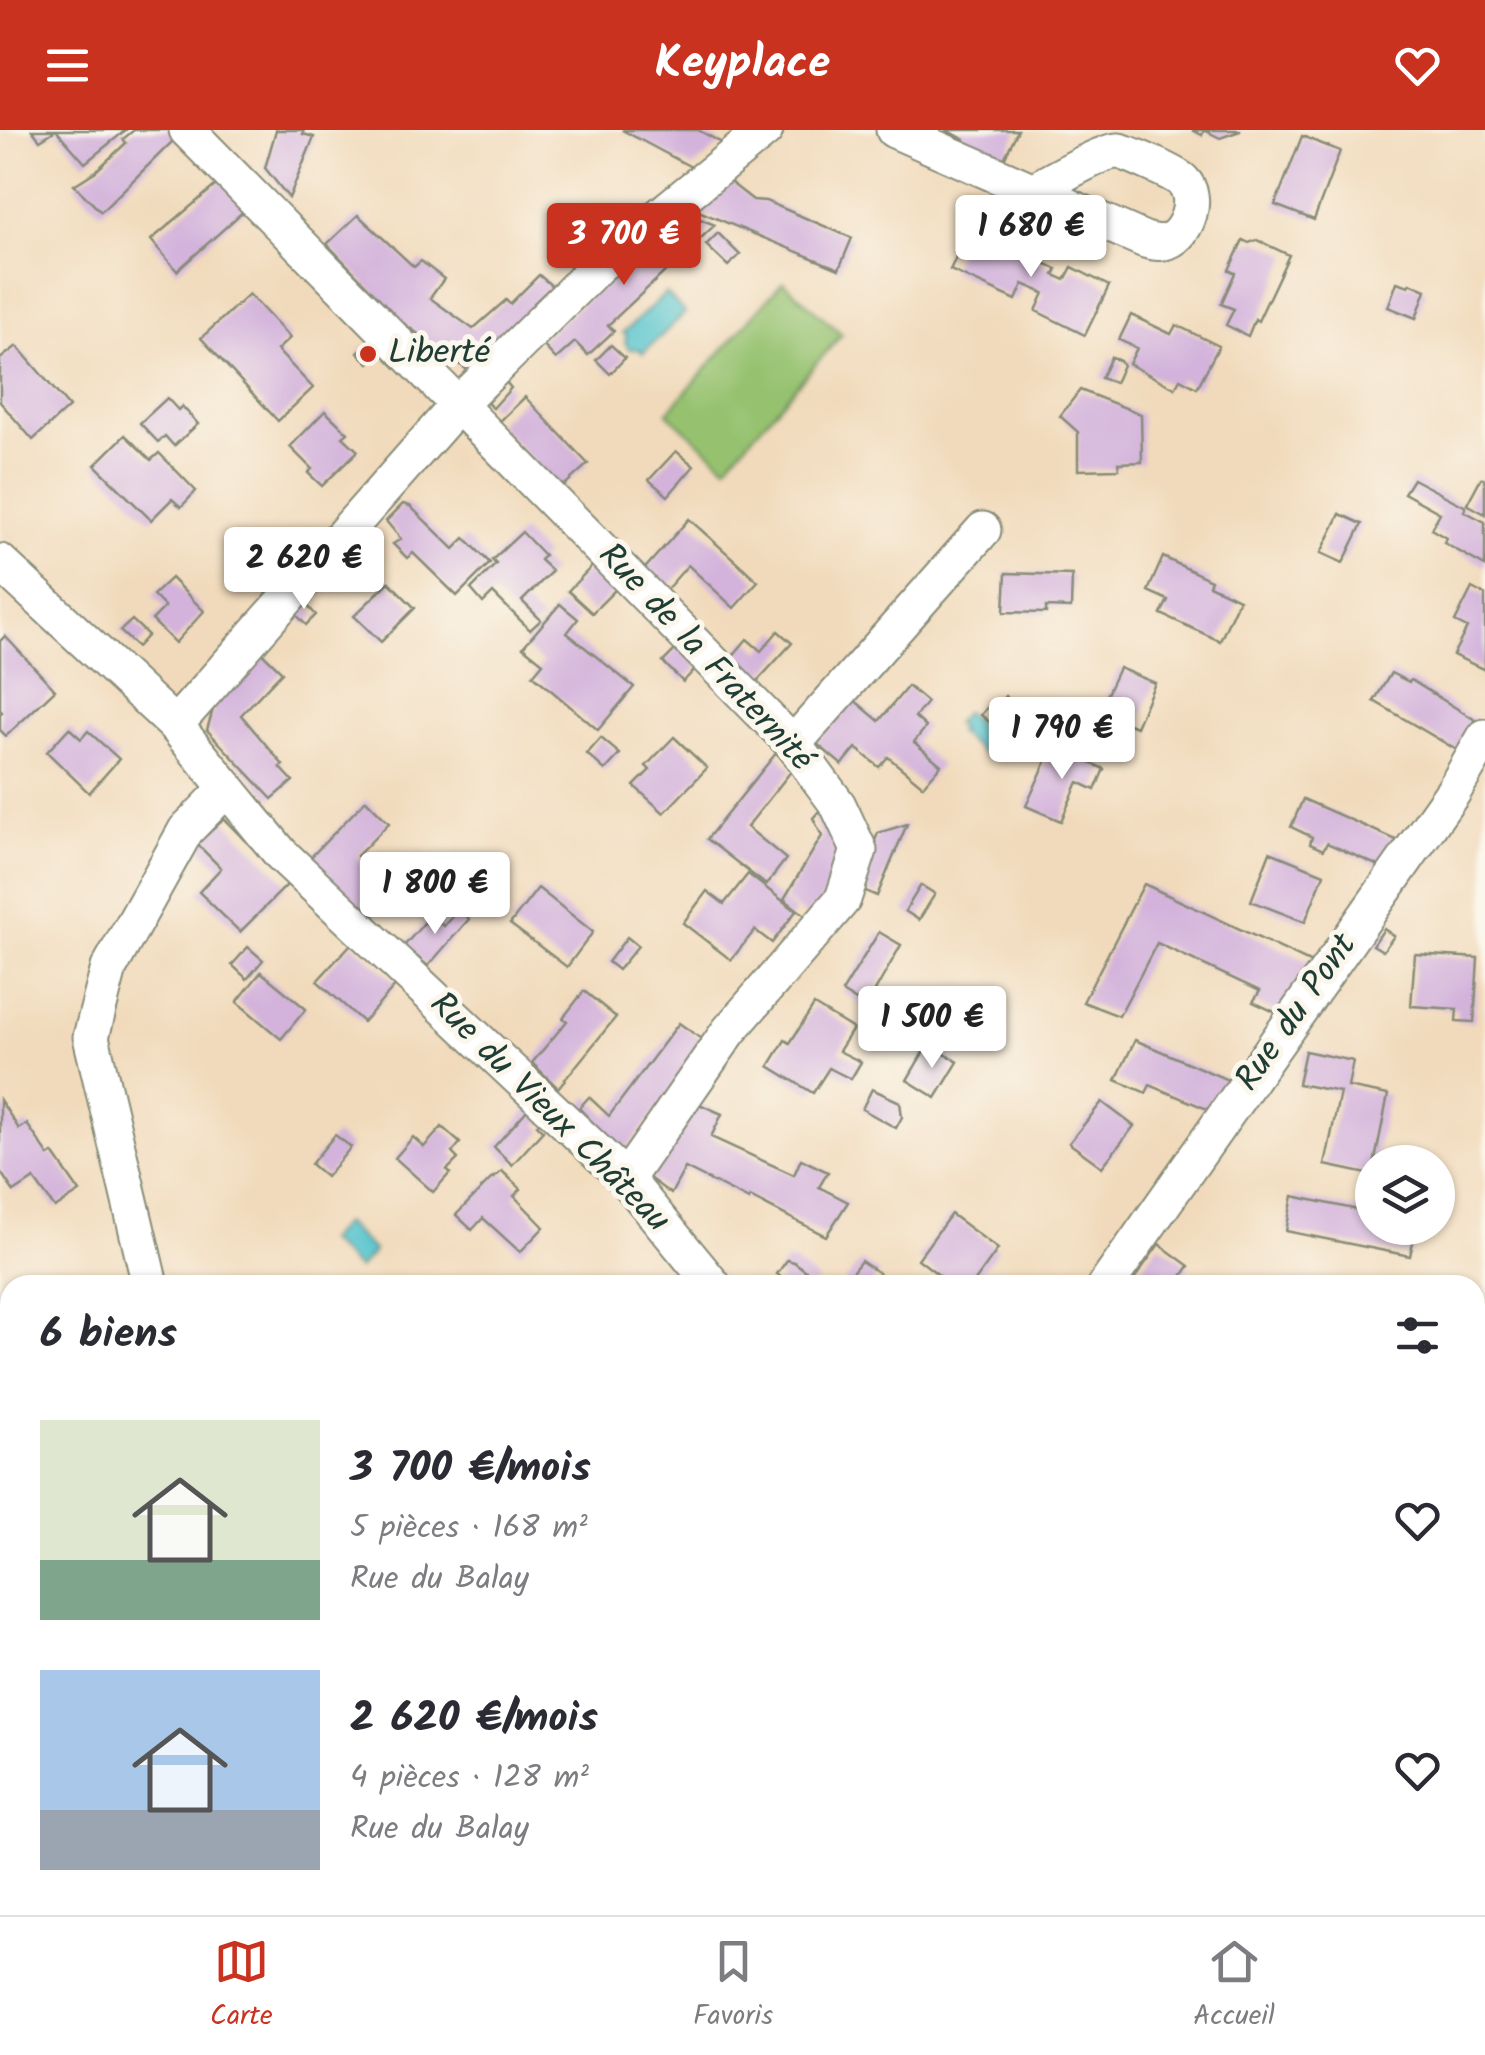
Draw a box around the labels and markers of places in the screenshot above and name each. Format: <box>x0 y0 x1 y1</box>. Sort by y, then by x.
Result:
pin: 1 680 € <box>939 195 1123 280</box>
pin: 3 700 € <box>532 203 716 288</box>
place label: Liberté <box>388 326 492 382</box>
marker: Liberté <box>357 343 379 365</box>
pin: 2 620 € <box>212 527 396 612</box>
pin: 1 790 € <box>970 697 1154 782</box>
pin: 1 800 € <box>343 852 527 937</box>
pin: 1 500 € <box>840 986 1024 1071</box>

